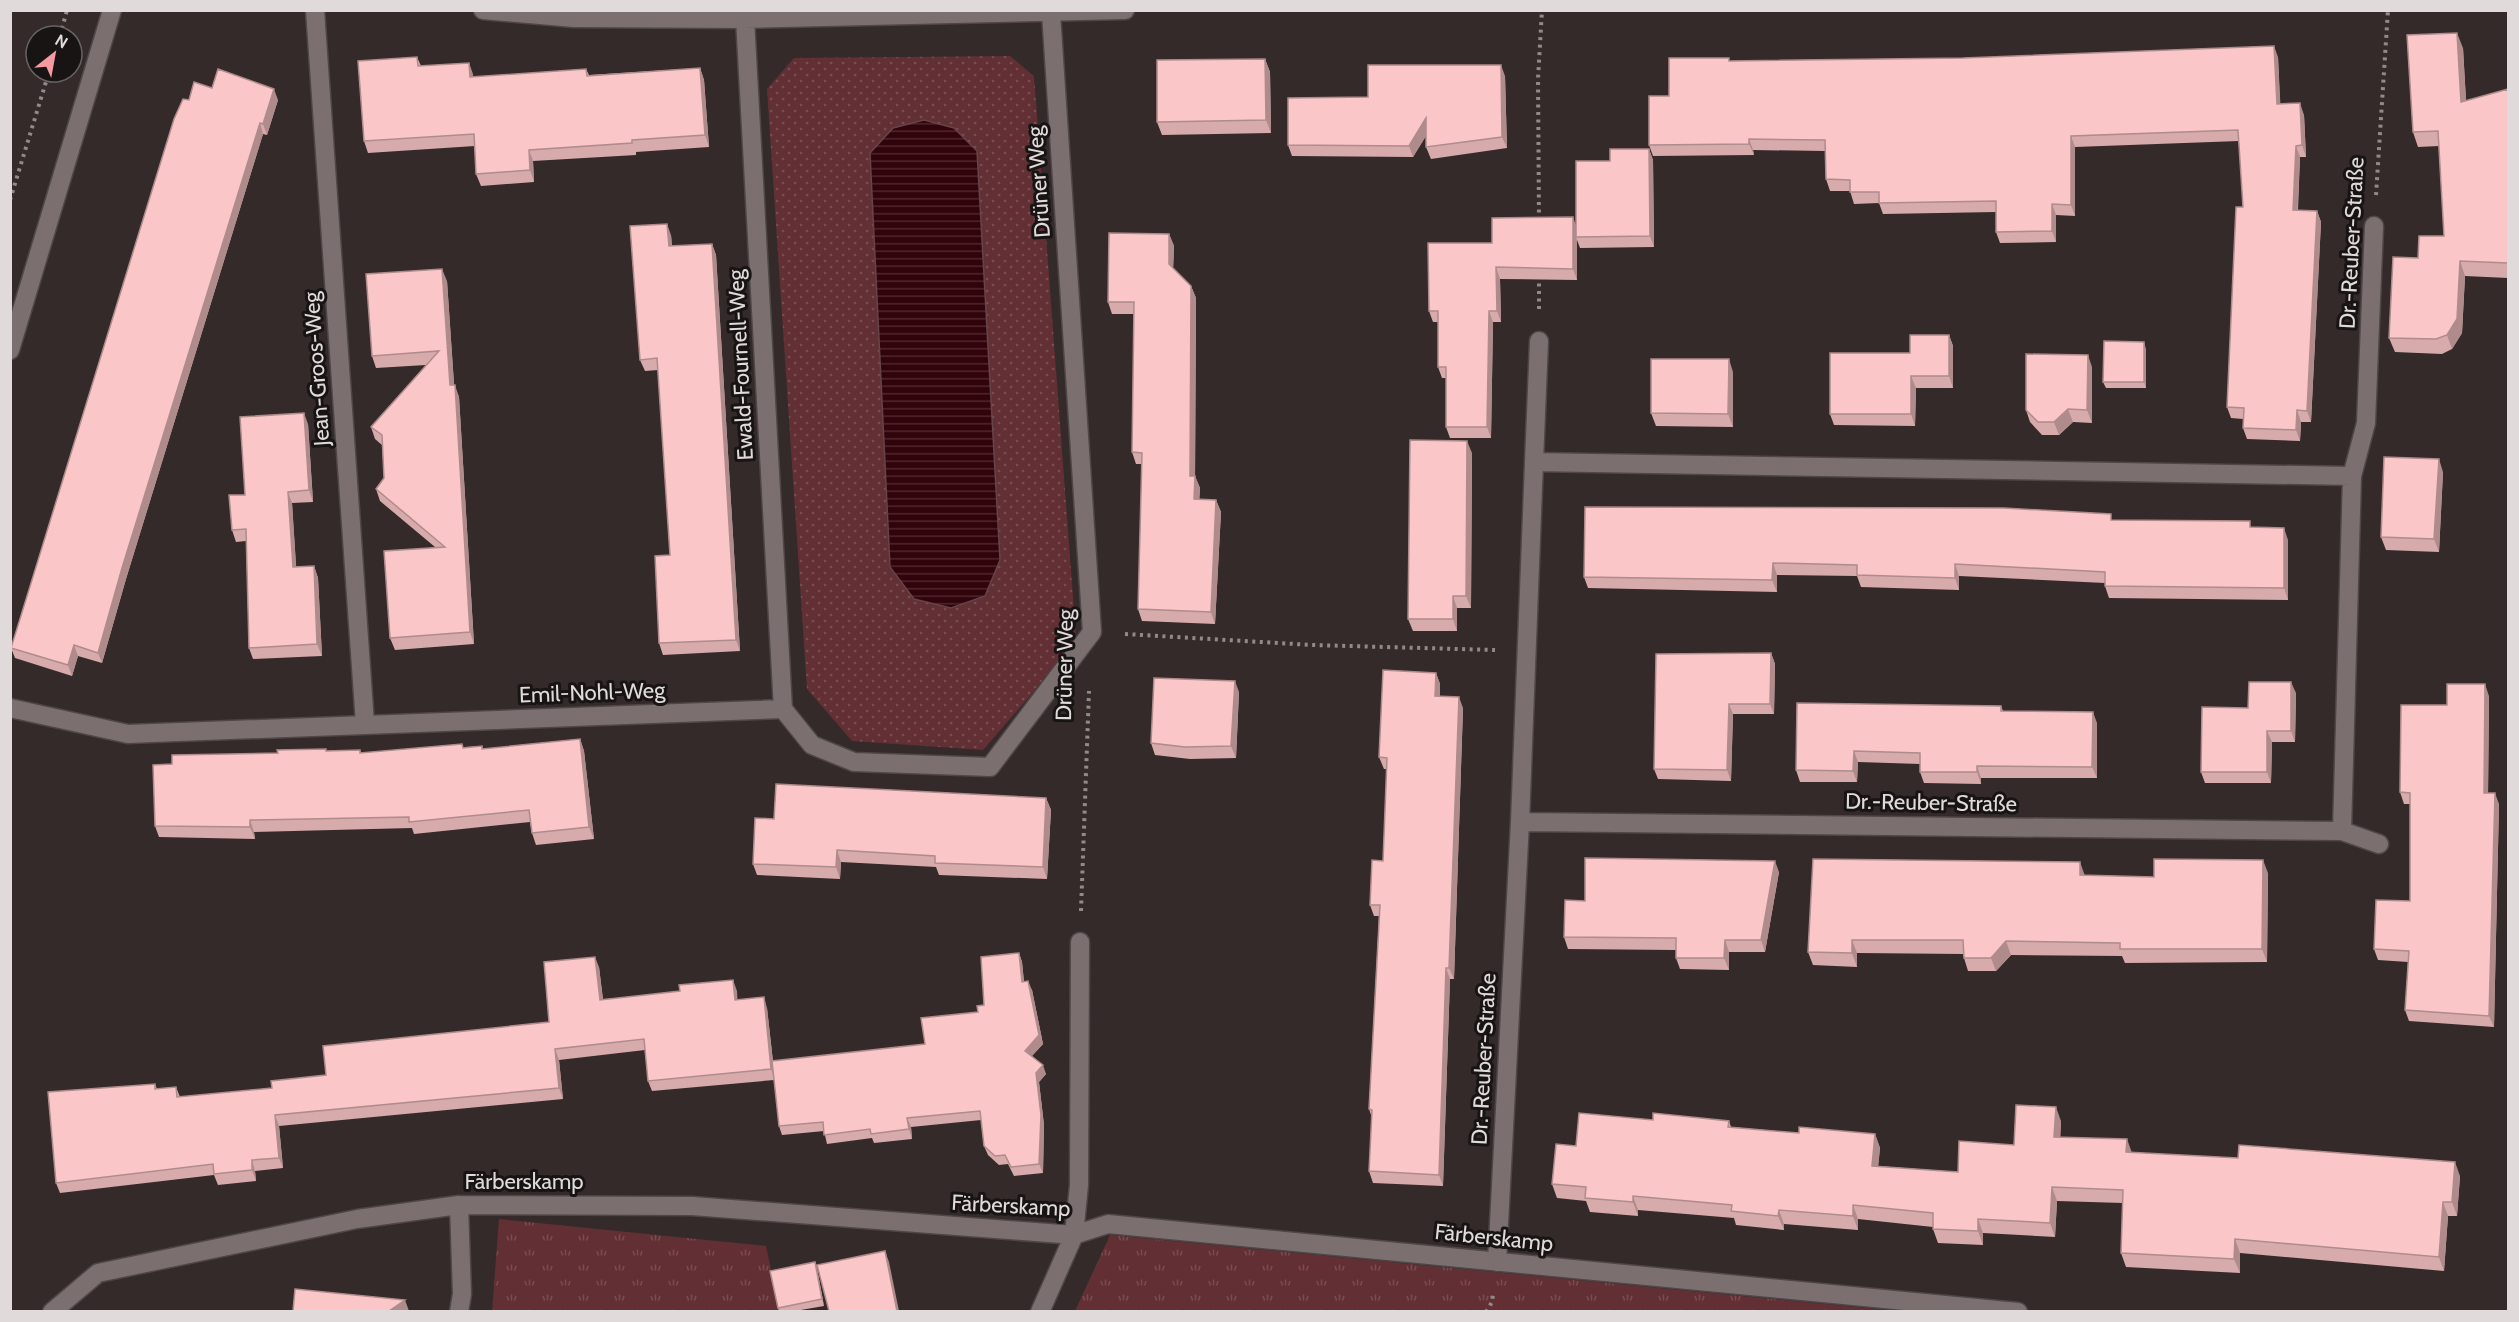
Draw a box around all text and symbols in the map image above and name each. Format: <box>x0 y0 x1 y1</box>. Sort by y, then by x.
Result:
north arrow <box>24 24 84 84</box>
text: N <box>52 31 71 53</box>
street label: Drüner Weg <box>1021 124 1056 239</box>
street label: Dr.-Reuber-Straße <box>2334 157 2369 330</box>
street label: Ewald-Fournell-Weg <box>722 268 759 461</box>
street label: Jean-Groos-Weg <box>298 290 335 448</box>
street label: Drüner Weg <box>1050 608 1079 721</box>
street label: Emil-Nohl-Weg <box>518 676 667 709</box>
street label: Dr.-Reuber-Straße <box>1845 788 2017 817</box>
street label: Dr.-Reuber-Straße <box>1466 973 1501 1146</box>
street label: Färberskamp <box>464 1168 584 1195</box>
street label: Färberskamp <box>951 1189 1071 1222</box>
street label: Färberskamp <box>1433 1218 1555 1257</box>

